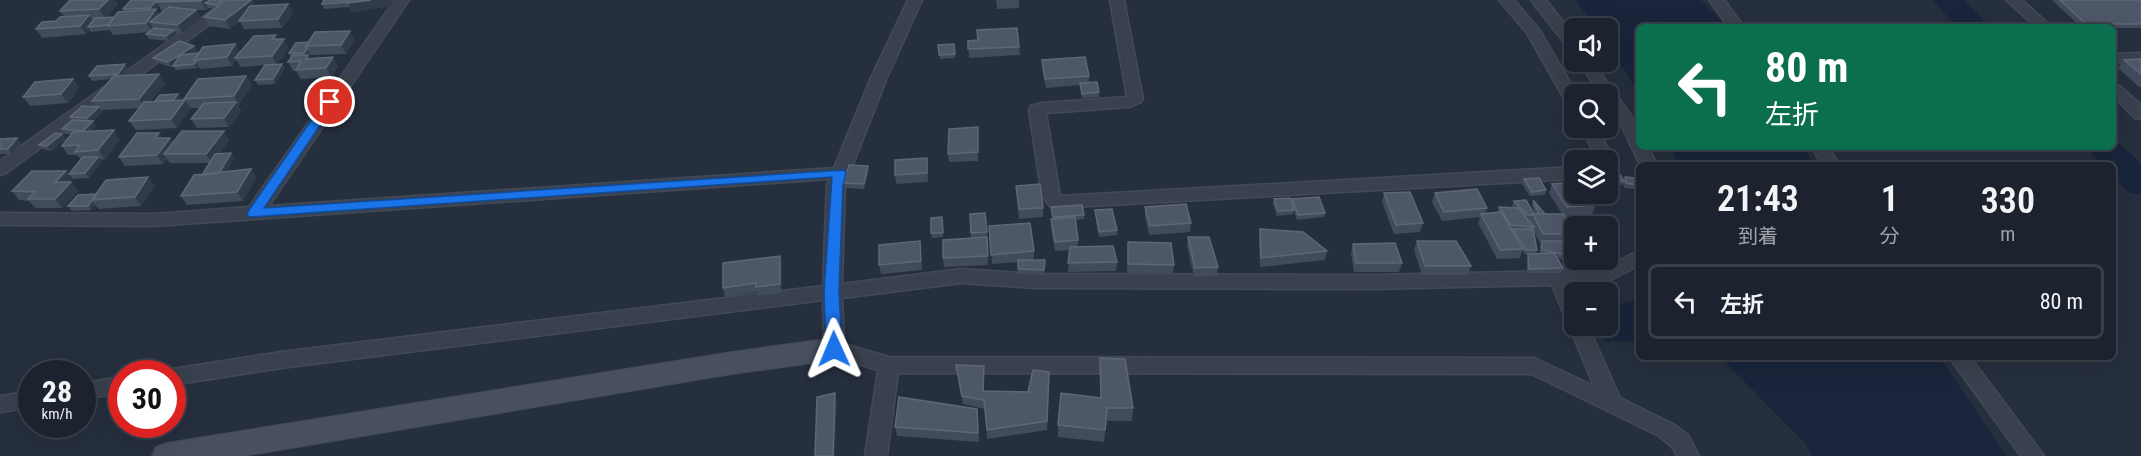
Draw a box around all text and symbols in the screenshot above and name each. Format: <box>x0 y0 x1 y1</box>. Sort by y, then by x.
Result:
map controls <box>1564 18 1618 336</box>
button: sound <box>1564 18 1618 72</box>
text: 80 m <box>1765 43 1848 92</box>
icon: left <box>1666 48 1744 126</box>
pin <box>304 76 355 127</box>
button: search <box>1564 84 1618 138</box>
icon: arrive <box>313 85 346 118</box>
text: 左折 <box>1765 99 1819 131</box>
button: layers <box>1564 150 1618 204</box>
text: 21:43 <box>1717 178 1799 220</box>
text: 1 <box>1881 178 1899 220</box>
text: 330 <box>1981 180 2035 222</box>
button: + <box>1564 216 1618 270</box>
text: m <box>2000 222 2015 246</box>
text: 到着 <box>1738 224 1778 248</box>
text: 分 <box>1880 224 1900 248</box>
button: − <box>1564 282 1618 336</box>
icon: left <box>1669 285 1702 318</box>
text: 80 m <box>2040 289 2083 314</box>
text: 左折 <box>1720 292 1764 317</box>
position arrow <box>802 317 866 381</box>
speed limit sign: 30 <box>108 360 186 438</box>
text: 28 <box>42 374 72 409</box>
text: km/h <box>42 405 72 423</box>

